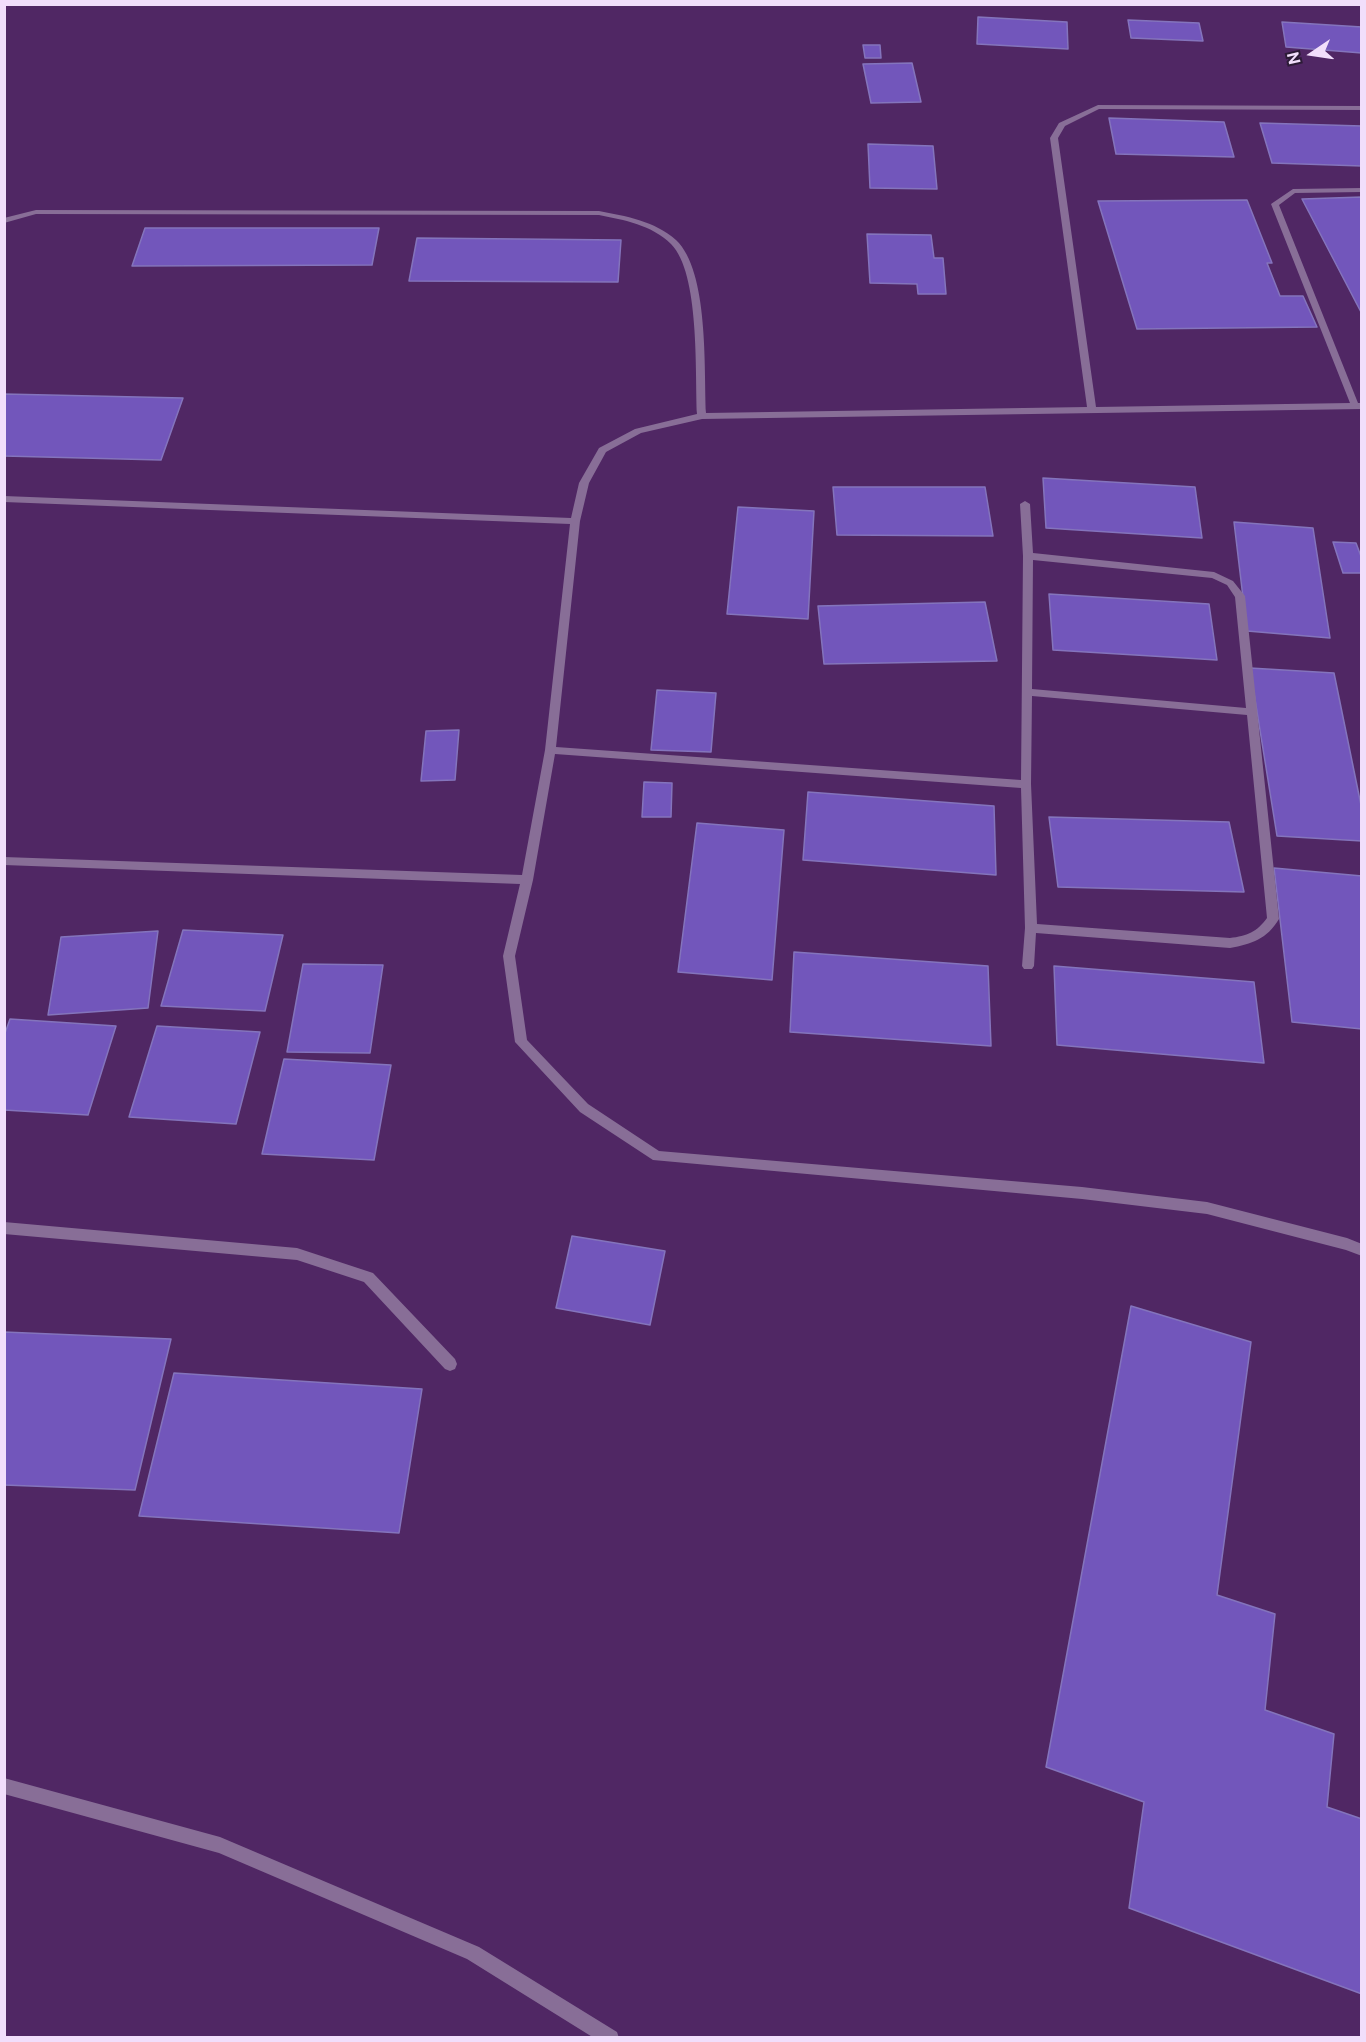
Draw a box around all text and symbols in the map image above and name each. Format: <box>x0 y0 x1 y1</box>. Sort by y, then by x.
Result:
north arrow <box>1282 24 1342 84</box>
text: N <box>1283 50 1305 66</box>

